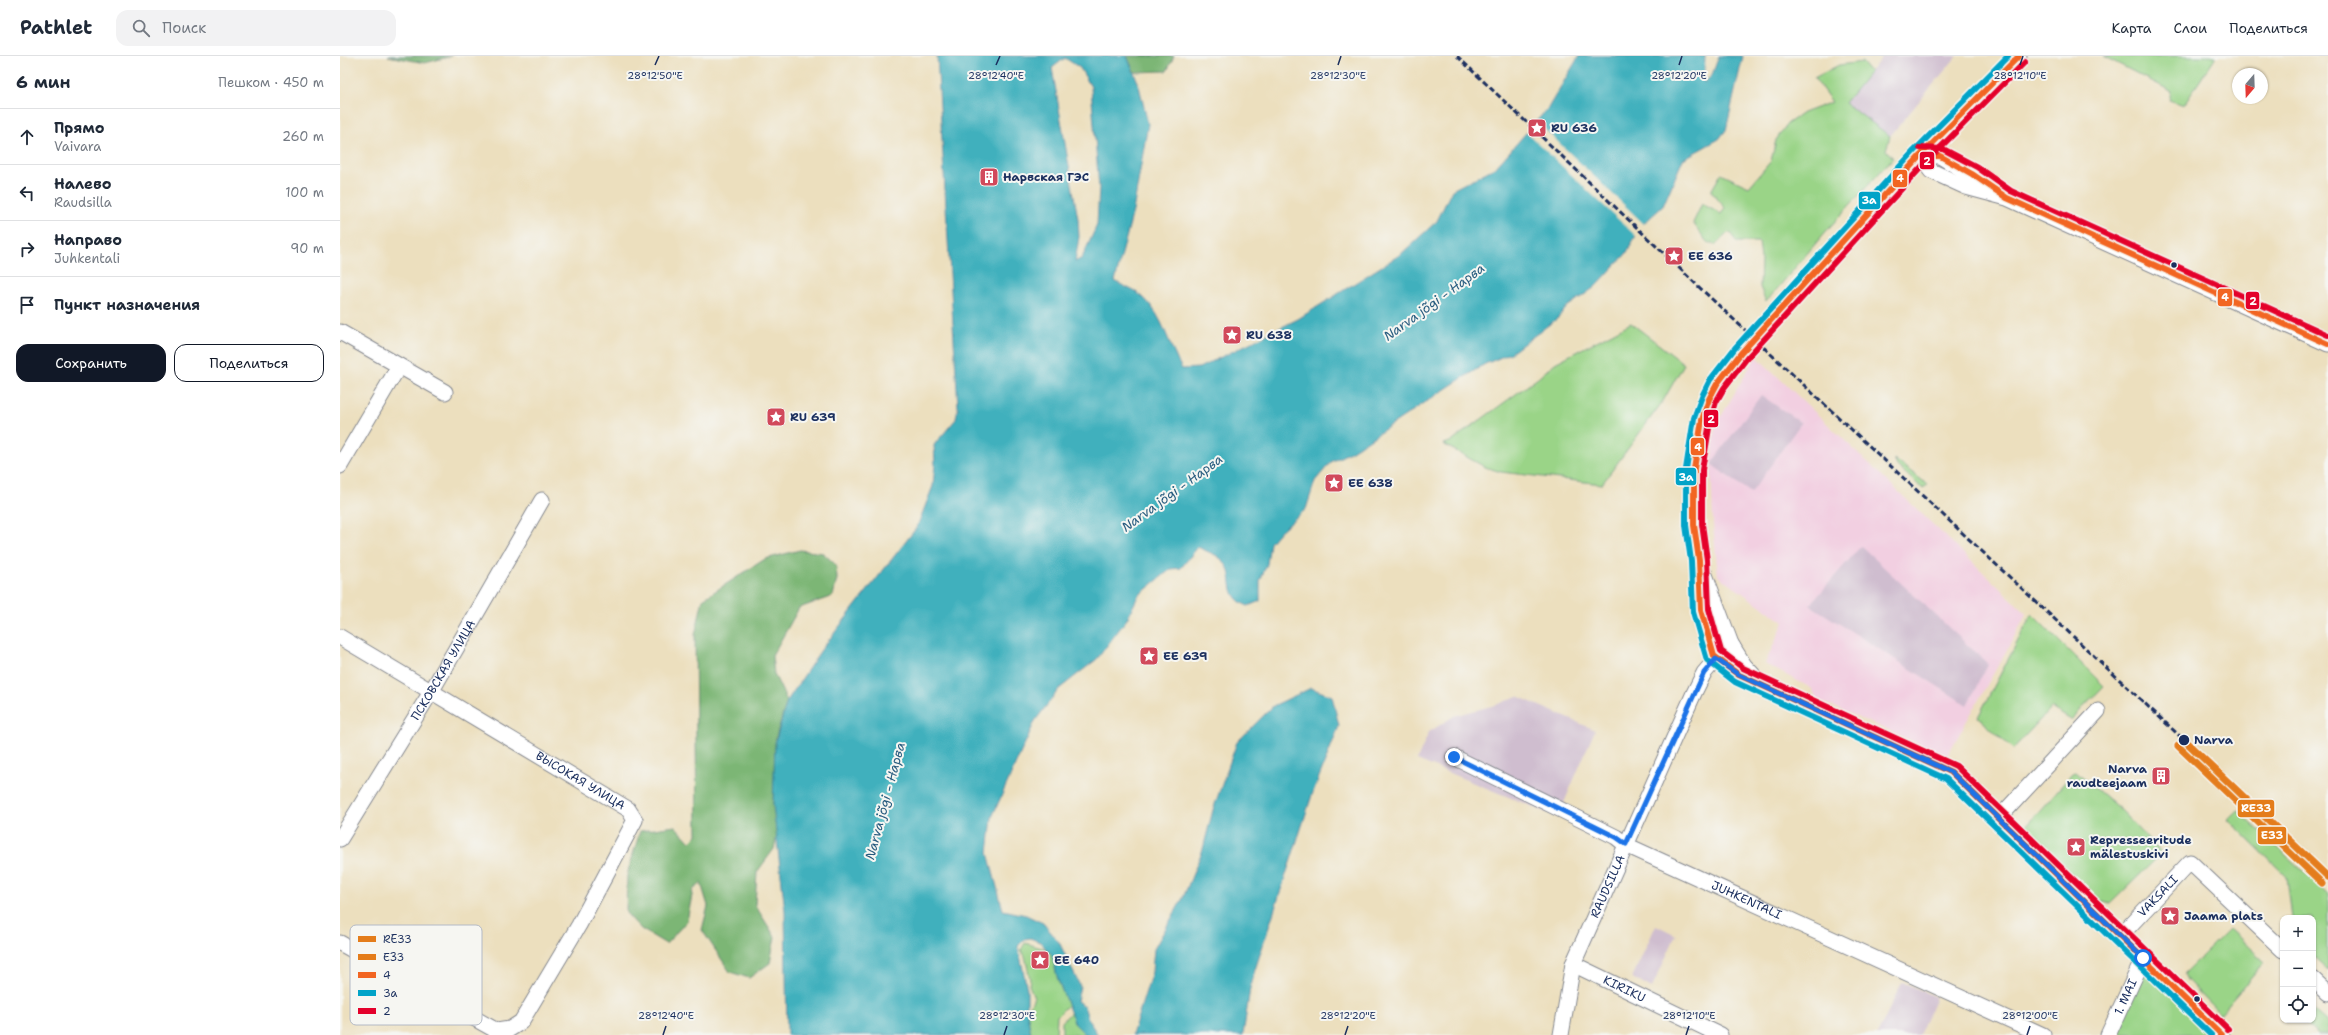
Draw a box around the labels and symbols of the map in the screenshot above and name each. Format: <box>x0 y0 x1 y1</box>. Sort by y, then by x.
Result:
north arrow <box>2232 68 2268 104</box>
text: 28°12'50"E <box>627 69 683 82</box>
text: 28°12'40"E <box>968 69 1024 82</box>
text: 28°12'30"E <box>1310 69 1366 82</box>
text: 28°12'20"E <box>1651 69 1707 82</box>
text: 28°12'10"E <box>1993 69 2047 82</box>
place icon: RU 636 <box>1526 117 1548 139</box>
place label: RU 636 <box>1551 120 1597 136</box>
line badge: 2 <box>1919 151 1935 170</box>
text: 2 <box>1923 154 1931 169</box>
building icon: Нарвская ГЭС <box>978 166 1000 188</box>
place label: Нарвская ГЭС <box>1003 169 1089 185</box>
line badge: 4 <box>1892 169 1908 188</box>
text: 4 <box>1896 171 1904 186</box>
line badge: 3a <box>1858 191 1881 210</box>
text: 3a <box>1861 193 1877 208</box>
place icon: EE 636 <box>1663 245 1685 267</box>
place label: EE 636 <box>1688 248 1733 264</box>
water label: Narva jõgi - Нарва <box>1380 260 1488 344</box>
unlabelled marker <box>2169 260 2179 270</box>
line badge: 4 <box>2217 288 2233 307</box>
text: 4 <box>2221 290 2229 305</box>
line badge: 2 <box>2245 291 2260 310</box>
text: 2 <box>2249 294 2257 309</box>
place icon: RU 638 <box>1221 324 1243 346</box>
place label: RU 638 <box>1246 327 1292 343</box>
place icon: RU 639 <box>765 406 787 428</box>
place label: RU 639 <box>790 409 836 425</box>
line badge: 2 <box>1703 409 1719 428</box>
text: 2 <box>1707 412 1715 427</box>
line badge: 4 <box>1690 437 1705 456</box>
text: 4 <box>1694 440 1702 455</box>
water label: Narva jõgi - Нарва <box>1118 451 1226 535</box>
line badge: 3a <box>1675 467 1697 486</box>
text: 3a <box>1678 470 1694 485</box>
place icon: EE 638 <box>1323 472 1345 494</box>
place label: EE 638 <box>1348 475 1393 491</box>
street label: ПСКОВСКАЯ УЛИЦА <box>407 617 479 723</box>
place icon: EE 639 <box>1138 645 1160 667</box>
place label: EE 639 <box>1163 648 1207 664</box>
place label: Narva <box>2194 732 2234 748</box>
marker: Narva <box>2177 733 2191 747</box>
water label: Narva jõgi - Нарва <box>861 740 909 862</box>
street label: ВЫСОКАЯ УЛИЦА <box>533 748 628 814</box>
route end <box>1445 748 1463 766</box>
place label: Narva raudteejaam <box>2067 761 2148 791</box>
building icon: Narva raudteejaam <box>2150 765 2172 787</box>
line badge: RE33 <box>2237 799 2275 818</box>
text: RE33 <box>2241 801 2271 816</box>
line badge: E33 <box>2257 826 2287 845</box>
text: E33 <box>2261 828 2283 843</box>
place label: Represseeritude mälestuskivi <box>2090 832 2192 862</box>
place icon: Represseeritude mälestuskivi <box>2065 836 2087 858</box>
street label: RAUDSILLA <box>1587 852 1629 920</box>
street label: VAKSALI <box>2134 871 2182 921</box>
street label: JUHKENTALI <box>1709 877 1785 923</box>
place icon: Jaama plats <box>2159 905 2181 927</box>
place label: Jaama plats <box>2184 908 2263 924</box>
legend <box>350 925 482 1025</box>
text: RE33 <box>383 932 412 947</box>
place icon: EE 640 <box>1029 949 1051 971</box>
route start <box>2134 949 2152 967</box>
text: E33 <box>383 950 404 965</box>
place label: EE 640 <box>1054 952 1099 968</box>
text: 4 <box>383 968 391 983</box>
street label: KIRIKU <box>1601 972 1648 1006</box>
street label: 1. MAI <box>2110 976 2141 1017</box>
text: 3a <box>383 986 397 1001</box>
unlabelled marker <box>2192 994 2202 1004</box>
text: 2 <box>383 1004 391 1019</box>
text: 28°12'40"E <box>638 1009 694 1022</box>
text: 28°12'30"E <box>979 1009 1035 1022</box>
text: 28°12'20"E <box>1320 1009 1376 1022</box>
text: 28°12'10"E <box>1662 1009 1716 1022</box>
text: 28°12'00"E <box>2002 1009 2058 1022</box>

